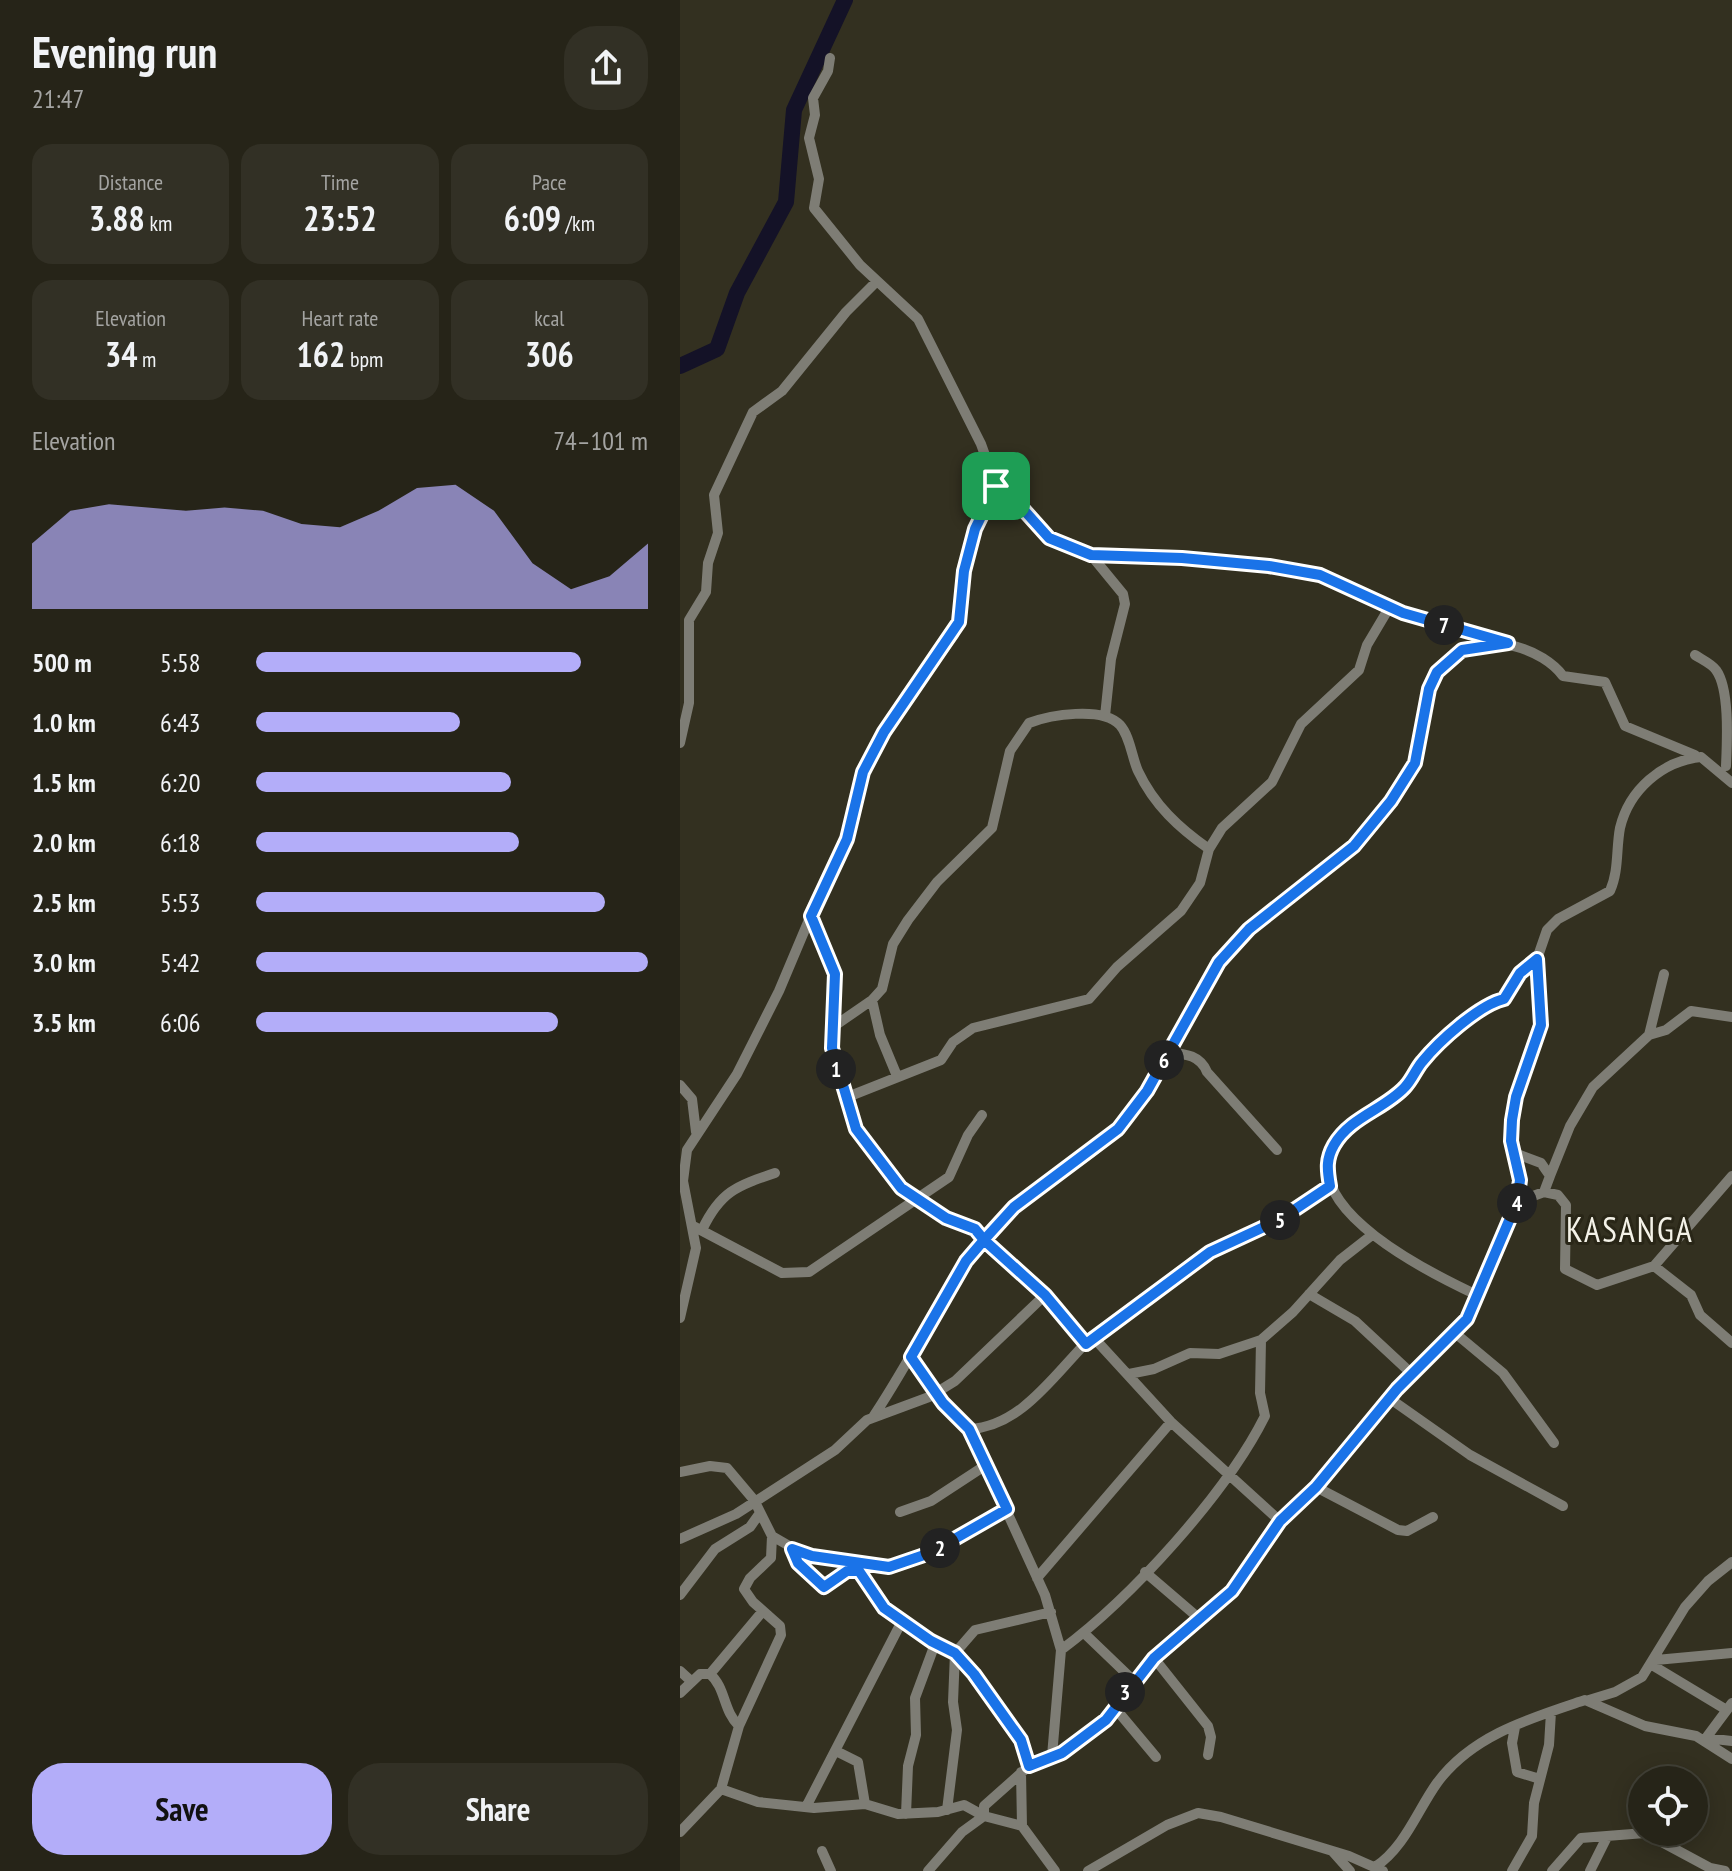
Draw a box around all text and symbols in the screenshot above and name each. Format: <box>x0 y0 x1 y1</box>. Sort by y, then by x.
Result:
text: Evening run <box>32 23 217 80</box>
button: share <box>564 26 648 110</box>
text: 21:47 <box>32 82 84 115</box>
text: Distance <box>98 168 163 196</box>
text: Time <box>321 168 359 196</box>
text: Pace <box>532 168 567 196</box>
text: 3.88 <box>89 196 145 240</box>
text: 23:52 <box>303 196 377 240</box>
text: 6:09 <box>504 196 561 240</box>
text: km <box>145 209 172 237</box>
text: /km <box>561 209 595 237</box>
text: Elevation <box>95 304 166 332</box>
text: Heart rate <box>302 304 378 332</box>
text: kcal <box>534 304 564 332</box>
text: 34 <box>105 332 137 376</box>
text: 162 <box>297 332 345 376</box>
text: 306 <box>525 332 574 376</box>
text: m <box>137 345 156 373</box>
text: bpm <box>345 345 383 373</box>
text: Elevation <box>32 424 115 457</box>
text: 74–101 m <box>553 424 648 457</box>
pin <box>962 452 1030 520</box>
icon: arrive <box>974 464 1018 508</box>
pin: 7 <box>1424 605 1464 645</box>
text: 7 <box>1439 611 1449 639</box>
text: 500 m <box>32 646 92 679</box>
text: 5:58 <box>160 646 200 679</box>
text: 1.0 km <box>32 706 96 739</box>
text: 6:43 <box>160 706 200 739</box>
text: 1.5 km <box>32 766 96 799</box>
text: 6:20 <box>160 766 200 799</box>
text: 2.0 km <box>32 826 96 859</box>
text: 6:18 <box>160 826 200 859</box>
text: 2.5 km <box>32 886 96 919</box>
text: 5:53 <box>160 886 200 919</box>
text: 3.0 km <box>32 946 96 979</box>
text: 5:42 <box>160 946 200 979</box>
text: 3.5 km <box>32 1006 96 1039</box>
text: 6:06 <box>160 1006 200 1039</box>
pin: 6 <box>1144 1040 1184 1080</box>
text: 6 <box>1159 1046 1169 1074</box>
pin: 1 <box>816 1049 856 1089</box>
text: 1 <box>831 1055 841 1083</box>
pin: 4 <box>1497 1183 1537 1223</box>
text: 4 <box>1512 1189 1522 1217</box>
pin: 5 <box>1260 1200 1300 1240</box>
text: 5 <box>1275 1206 1285 1234</box>
district label: KASANGA <box>1566 1207 1694 1251</box>
pin: 2 <box>920 1528 960 1568</box>
text: 2 <box>935 1534 945 1562</box>
pin: 3 <box>1105 1672 1145 1712</box>
text: 3 <box>1120 1678 1130 1706</box>
button: Save <box>32 1763 332 1855</box>
button: Share <box>348 1763 648 1855</box>
map controls <box>1628 1766 1708 1846</box>
button: locate <box>1628 1766 1708 1846</box>

